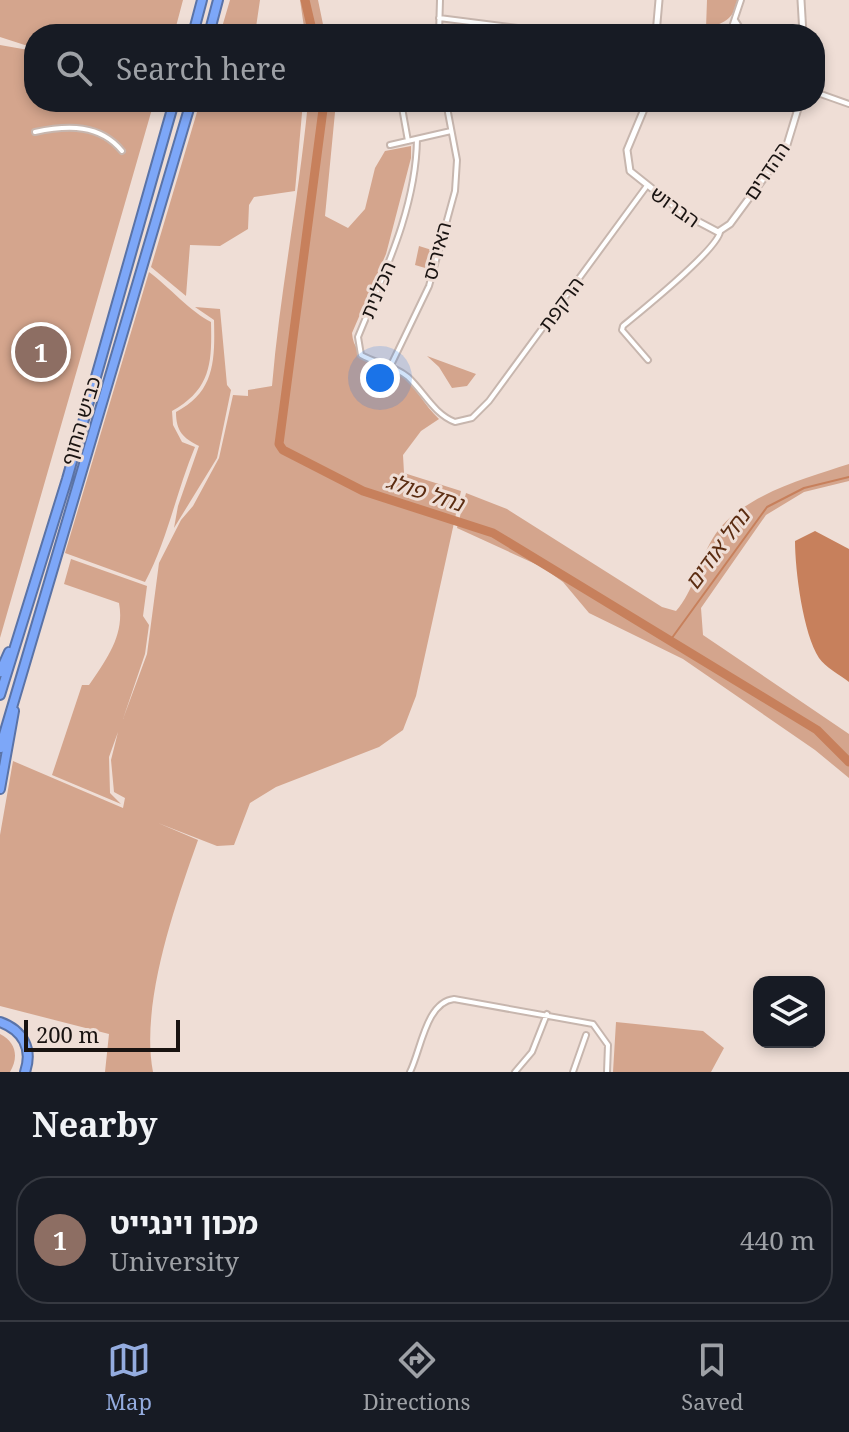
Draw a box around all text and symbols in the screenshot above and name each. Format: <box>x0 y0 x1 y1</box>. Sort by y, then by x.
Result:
search box <box>24 24 825 112</box>
icon: search <box>52 46 96 90</box>
text: Search here <box>116 48 286 89</box>
street label: ההדרים <box>737 136 796 205</box>
street label: הברוש <box>645 180 705 233</box>
street label: האיריס <box>416 219 457 283</box>
street label: הכלנית <box>353 257 402 323</box>
street label: הרקפת <box>532 271 590 336</box>
pin: 1 <box>15 322 67 382</box>
your location <box>360 358 400 398</box>
street label: כביש החוף <box>54 373 107 469</box>
water label: נחל פולג <box>383 464 469 518</box>
water label: נחל אודים <box>677 500 757 595</box>
map controls <box>753 976 825 1048</box>
button: layers <box>753 976 825 1048</box>
scale bar <box>24 1016 180 1052</box>
text: 200 m <box>36 1019 99 1049</box>
text: Nearby <box>32 1101 158 1147</box>
text: מכון וינגייט <box>110 1202 258 1243</box>
text: 1 <box>53 1222 67 1258</box>
text: 440 m <box>740 1222 815 1258</box>
text: University <box>110 1243 239 1279</box>
tab: Map <box>105 1338 152 1416</box>
tab: Directions <box>363 1338 470 1416</box>
tab: Saved <box>681 1338 744 1416</box>

